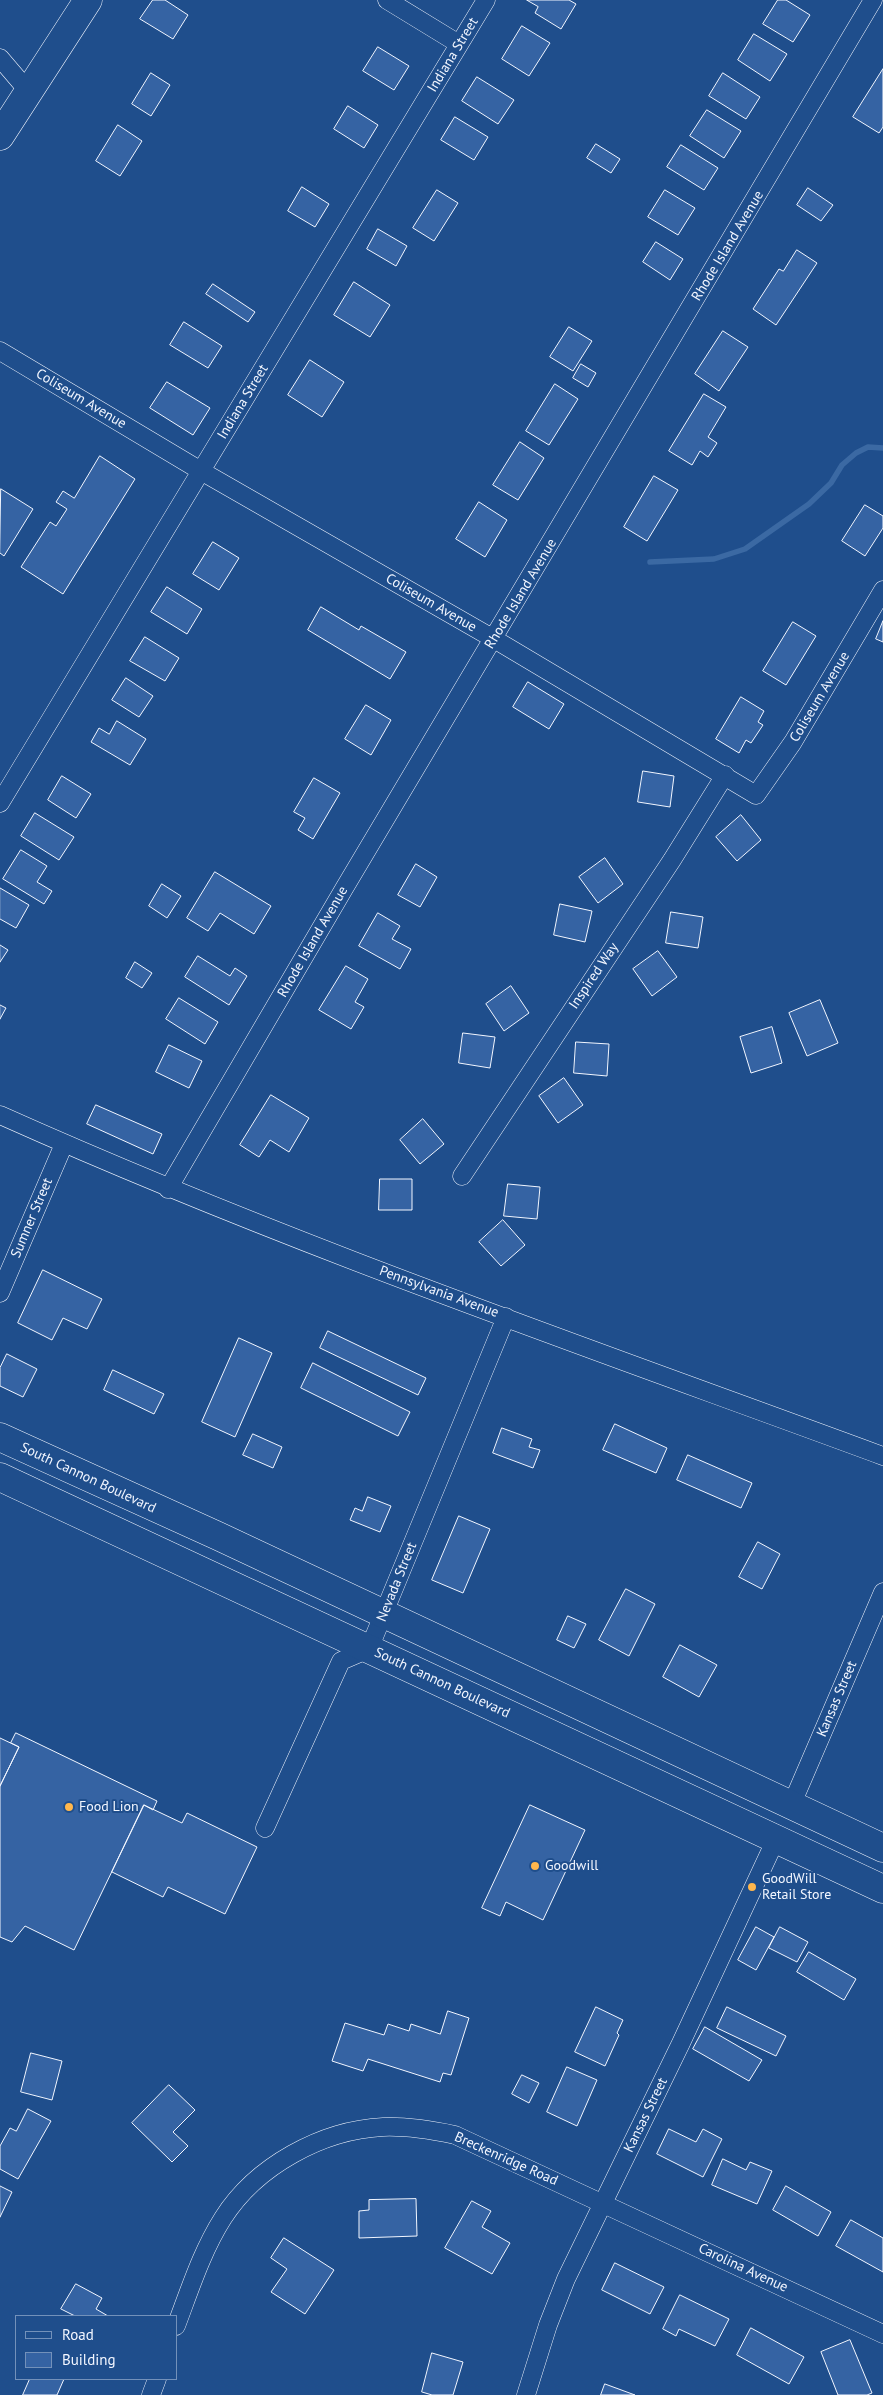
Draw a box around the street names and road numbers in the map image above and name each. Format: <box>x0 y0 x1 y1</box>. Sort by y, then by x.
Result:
street label: Indiana Street <box>424 15 482 95</box>
street label: Rhode Island Avenue <box>688 188 768 304</box>
street label: Indiana Street <box>214 362 272 442</box>
street label: Coliseum Avenue <box>33 365 129 433</box>
street label: Rhode Island Avenue <box>481 536 561 652</box>
street label: Coliseum Avenue <box>383 570 479 636</box>
street label: Coliseum Avenue <box>786 649 854 745</box>
street label: Rhode Island Avenue <box>274 883 352 1001</box>
street label: Inspired Way <box>566 940 622 1012</box>
street label: Sumner Street <box>8 1175 56 1261</box>
street label: Pennsylvania Avenue <box>377 1263 501 1321</box>
street label: South Cannon Boulevard <box>18 1439 158 1517</box>
street label: Nevada Street <box>373 1540 421 1624</box>
street label: South Cannon Boulevard <box>372 1644 512 1722</box>
street label: Kansas Street <box>813 1658 861 1740</box>
street label: Kansas Street <box>621 2075 671 2155</box>
street label: Breckenridge Road <box>452 2129 560 2189</box>
street label: Carolina Avenue <box>696 2240 790 2296</box>

